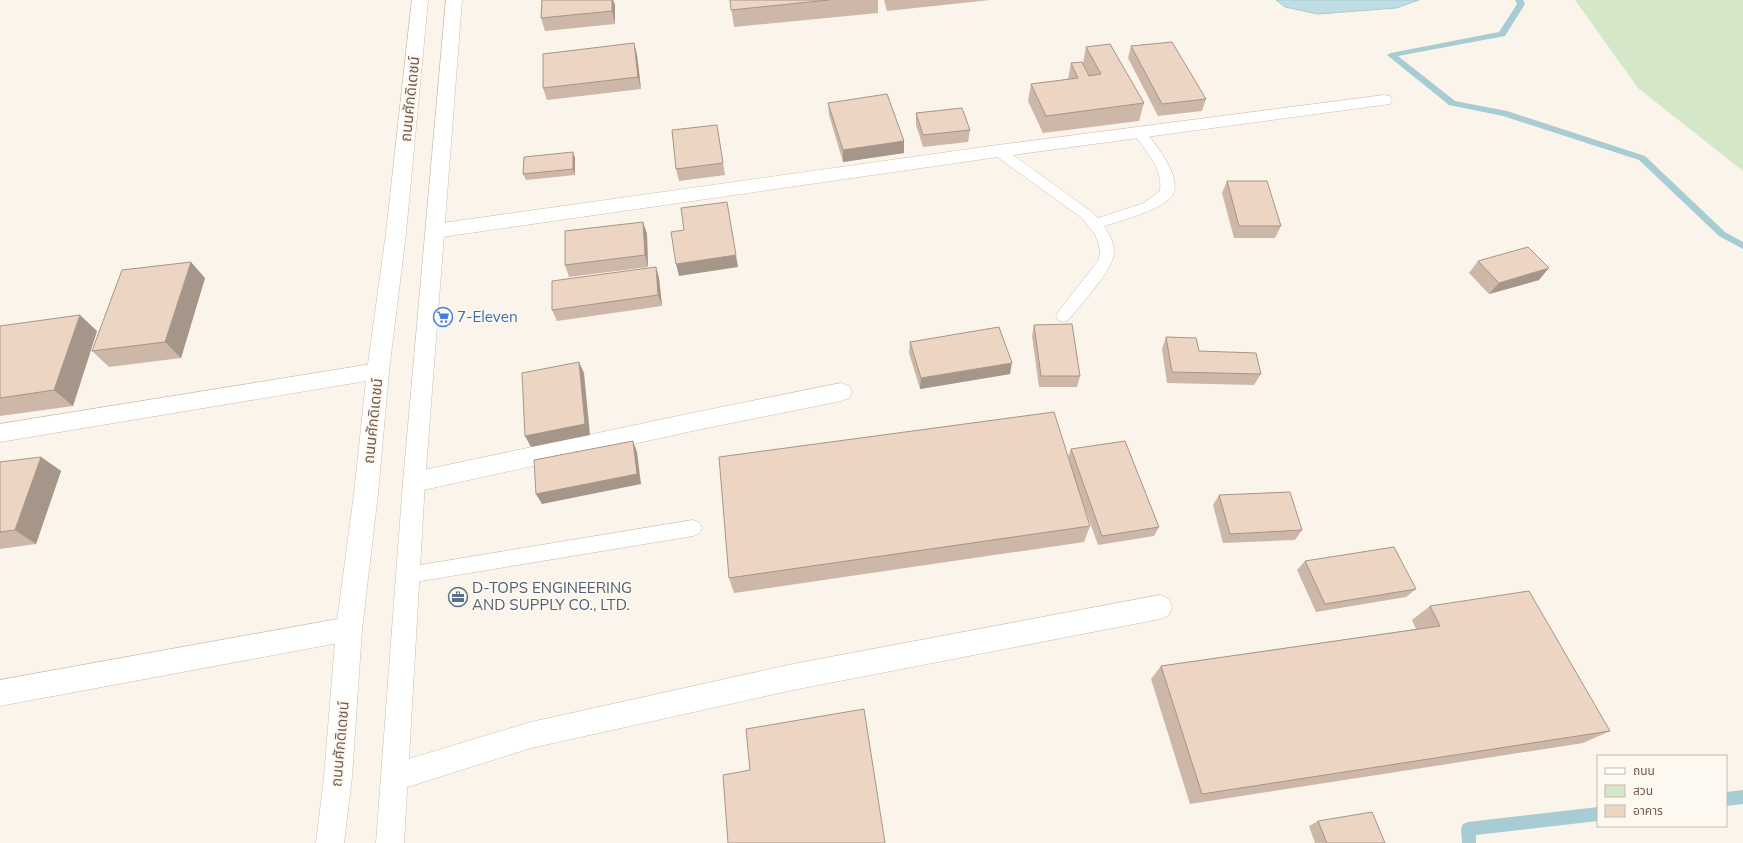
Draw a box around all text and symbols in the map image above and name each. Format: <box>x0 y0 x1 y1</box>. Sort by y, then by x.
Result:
street label: ถนนศักดิเดชน์ <box>396 55 423 143</box>
supermarket icon: 7-Eleven <box>432 306 454 328</box>
place label: 7-Eleven <box>457 307 518 326</box>
street label: ถนนศักดิเดชน์ <box>359 377 386 465</box>
place label: D-TOPS ENGINEERING AND SUPPLY CO., LTD. <box>472 578 632 614</box>
office icon: D-TOPS ENGINEERING AND SUPPLY CO., LTD. <box>447 586 469 608</box>
street label: ถนนศักดิเดชน์ <box>326 700 353 788</box>
legend <box>1597 755 1727 827</box>
text: ถนน <box>1633 763 1655 778</box>
text: สวน <box>1633 783 1653 798</box>
text: อาคาร <box>1633 803 1663 818</box>

